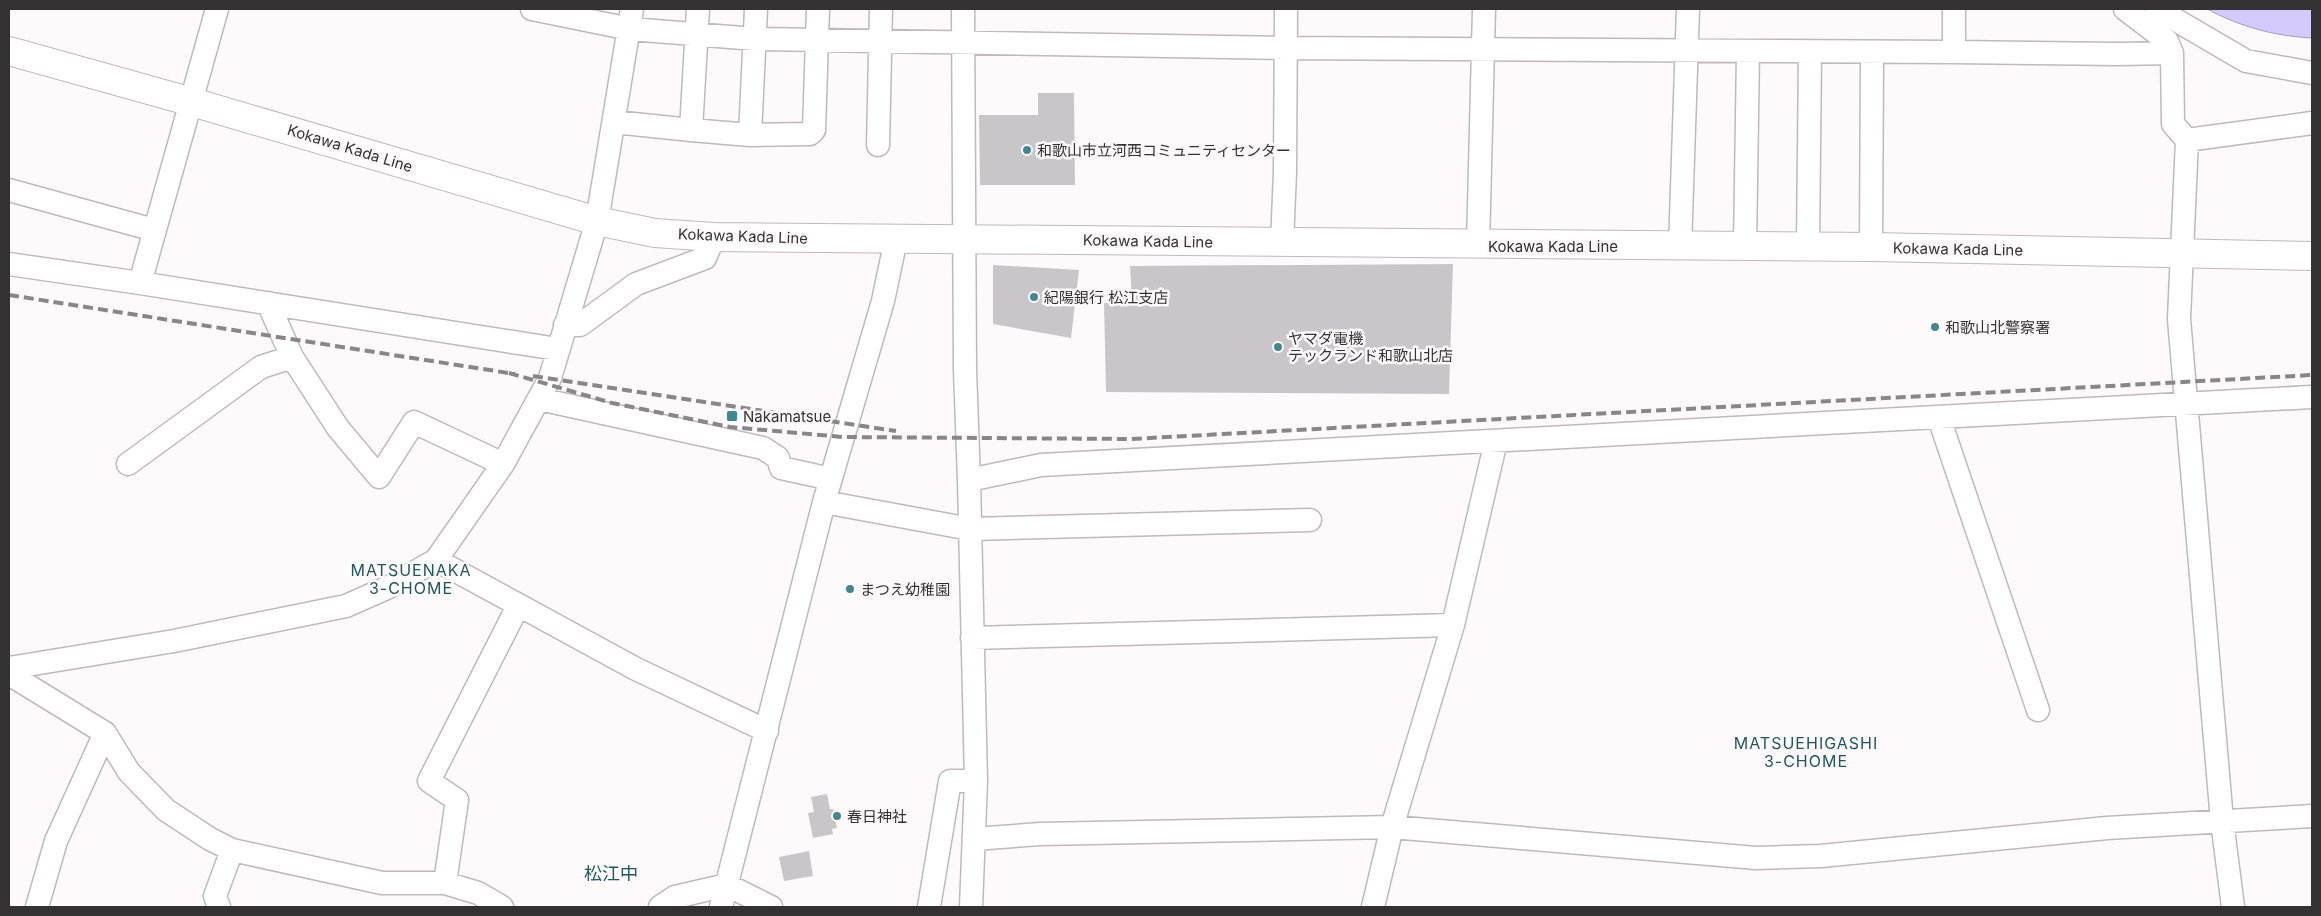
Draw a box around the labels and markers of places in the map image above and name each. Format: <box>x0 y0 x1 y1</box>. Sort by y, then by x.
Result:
place label: 和歌山市立河西コミュニティセンター <box>1037 141 1291 160</box>
marker: 和歌山市立河西コミュニティセンター <box>1021 144 1033 156</box>
place label: 紀陽銀行 松江支店 <box>1044 288 1168 307</box>
marker: 紀陽銀行 松江支店 <box>1028 291 1040 303</box>
place label: 和歌山北警察署 <box>1945 318 2050 337</box>
marker: 和歌山北警察署 <box>1929 321 1941 333</box>
place label: ヤマダ電機 テックランド和歌山北店 <box>1288 329 1453 365</box>
marker: ヤマダ電機 テックランド和歌山北店 <box>1272 341 1284 353</box>
place label: Nakamatsue <box>743 407 831 426</box>
marker: Nakamatsue <box>725 409 739 423</box>
place label: まつえ幼稚園 <box>860 580 950 599</box>
marker: まつえ幼稚園 <box>844 583 856 595</box>
place label: 春日神社 <box>847 807 907 826</box>
marker: 春日神社 <box>831 810 843 822</box>

